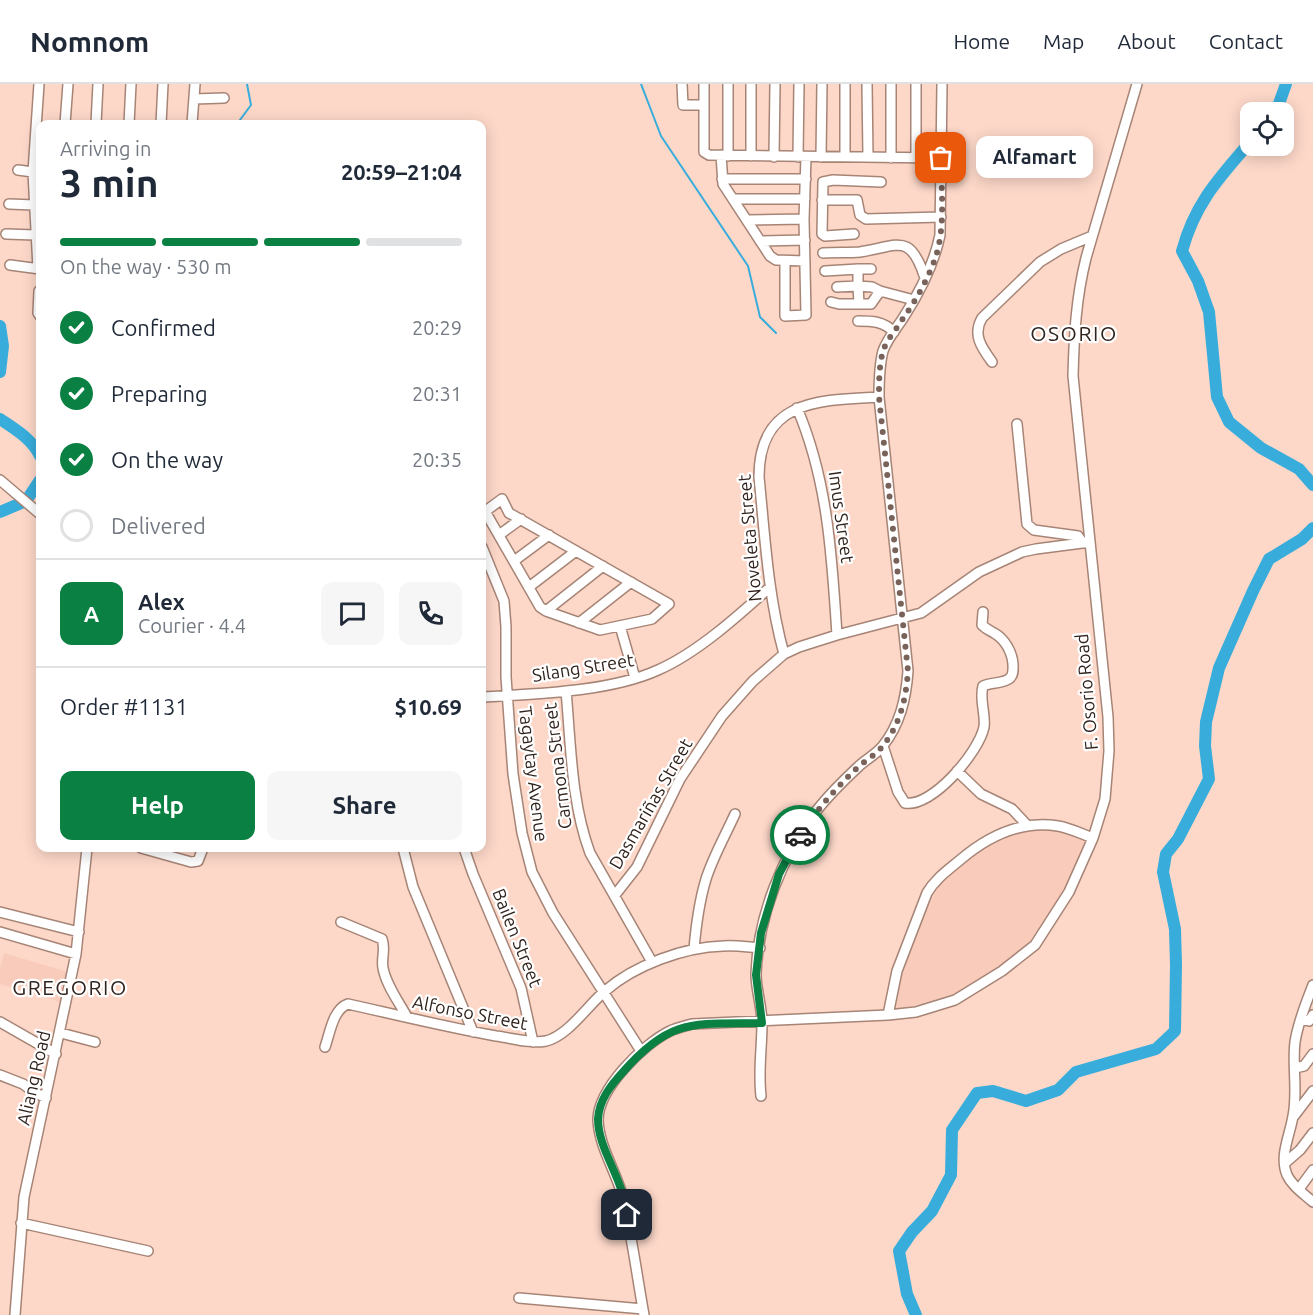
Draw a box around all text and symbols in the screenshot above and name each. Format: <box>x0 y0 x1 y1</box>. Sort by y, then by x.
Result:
text: Nomnom <box>30 26 149 57</box>
text: Home <box>953 29 1010 53</box>
text: Map <box>1043 29 1084 53</box>
text: About <box>1117 29 1176 53</box>
text: Contact <box>1209 29 1283 53</box>
map controls <box>1240 102 1294 156</box>
button: locate <box>1240 102 1294 156</box>
pin <box>915 132 966 183</box>
text: Arriving in <box>60 137 151 160</box>
callout: Alfamart <box>977 137 1094 179</box>
icon: bag <box>924 141 957 174</box>
text: Alfamart <box>992 145 1077 168</box>
text: 20:59–21:04 <box>341 159 462 184</box>
text: 3 min <box>60 161 159 204</box>
text: On the way · 530 m <box>60 255 232 278</box>
icon: check <box>60 311 93 344</box>
text: Confirmed <box>111 315 216 340</box>
text: 20:29 <box>412 316 462 339</box>
district label: OSORIO <box>1030 321 1118 345</box>
icon: check <box>60 377 93 410</box>
text: Preparing <box>111 381 208 406</box>
text: 20:31 <box>412 382 462 405</box>
icon: check <box>60 443 93 476</box>
text: On the way <box>111 447 223 472</box>
text: 20:35 <box>412 448 462 471</box>
street label: Imus Street <box>826 470 858 564</box>
street label: Noveleta Street <box>733 474 765 602</box>
text: Delivered <box>111 513 206 538</box>
button: chat <box>321 582 384 645</box>
button: phone <box>399 582 462 645</box>
text: Alex <box>138 589 185 614</box>
text: A <box>84 601 99 626</box>
text: Courier · 4.4 <box>138 614 246 637</box>
street label: F. Osorio Road <box>1071 633 1101 751</box>
street label: Silang Street <box>530 649 635 685</box>
text: Order #1131 <box>60 694 188 719</box>
text: $10.69 <box>395 694 462 719</box>
street label: Carmona Street <box>539 702 575 830</box>
street label: Tagaytay Avenue <box>516 705 552 843</box>
street label: Dasmariñas Street <box>605 735 696 872</box>
button: Help <box>60 771 255 840</box>
button: Share <box>267 771 462 840</box>
courier <box>770 805 830 865</box>
icon: car <box>784 819 817 852</box>
street label: Bailen Street <box>489 885 547 990</box>
district label: GREGORIO <box>12 975 128 999</box>
street label: Alfonso Street <box>411 991 529 1033</box>
street label: Aliang Road <box>12 1029 54 1127</box>
pin <box>601 1189 652 1240</box>
icon: home <box>610 1198 643 1231</box>

